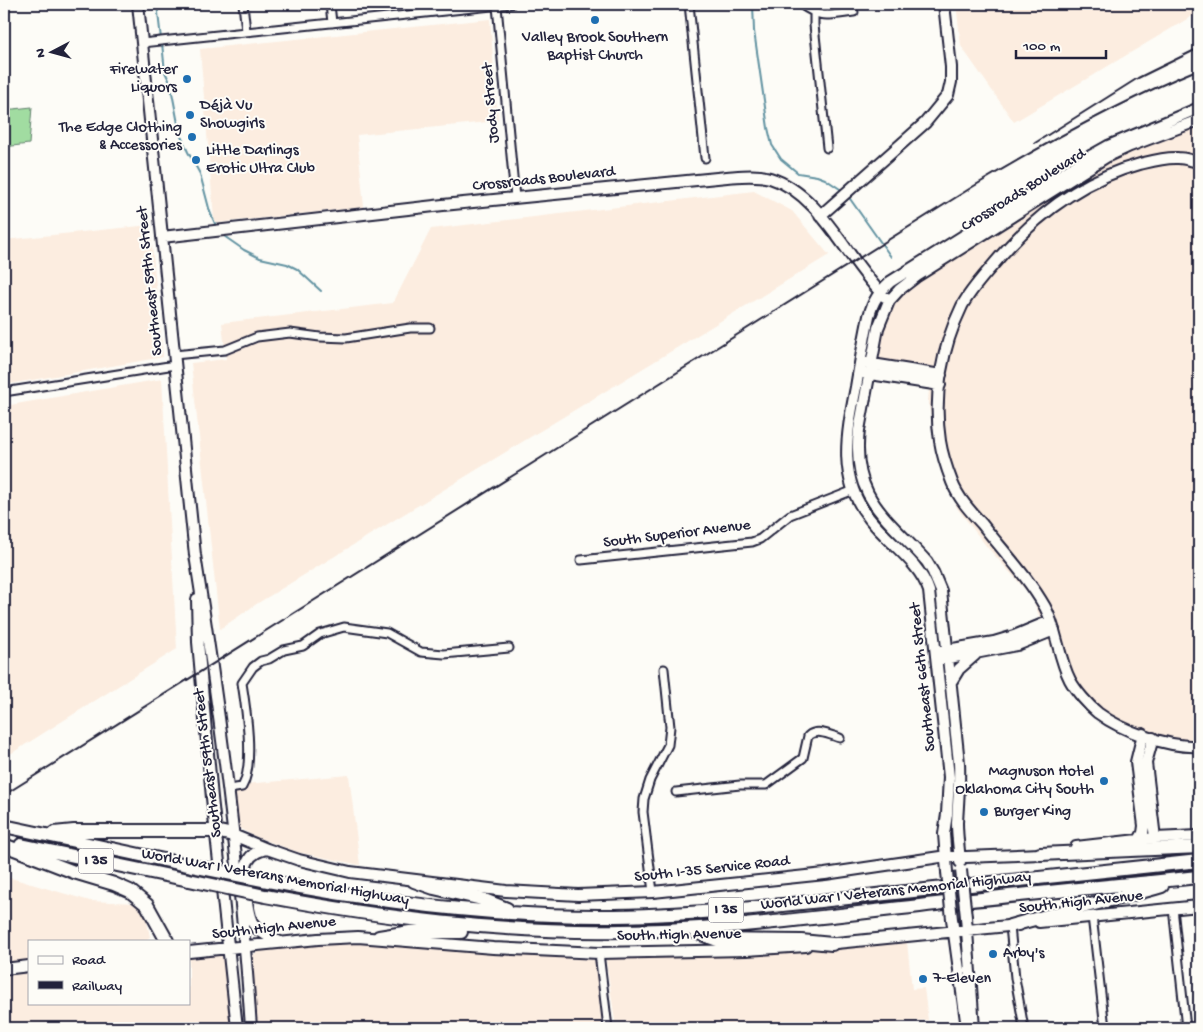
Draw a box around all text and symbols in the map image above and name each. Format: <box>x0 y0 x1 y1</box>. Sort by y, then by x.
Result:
marker: Valley Brook Southern Baptist Church <box>589 14 601 26</box>
north arrow <box>28 28 78 78</box>
scale bar <box>1016 28 1106 60</box>
place label: Valley Brook Southern Baptist Church <box>521 29 668 66</box>
text: 100 m <box>1022 38 1061 56</box>
text: N <box>33 48 50 59</box>
place label: Firewater Liquors <box>109 61 178 98</box>
street label: Jody Street <box>479 61 505 144</box>
marker: Firewater Liquors <box>181 73 193 85</box>
place label: Déjà Vu Showgirls <box>199 97 265 134</box>
marker: Déjà Vu Showgirls <box>184 109 196 121</box>
place label: The Edge Clothing & Accessories <box>58 119 183 156</box>
marker: The Edge Clothing & Accessories <box>186 131 198 143</box>
place label: Little Darlings Erotic Ultra Club <box>206 142 315 179</box>
street label: Crossroads Boulevard <box>958 144 1091 237</box>
marker: Little Darlings Erotic Ultra Club <box>190 154 202 166</box>
street label: Crossroads Boulevard <box>472 163 618 197</box>
street label: Southeast 59th Street <box>134 204 168 356</box>
street label: South Superior Avenue <box>602 516 752 553</box>
street label: Southeast 66th Street <box>907 600 941 752</box>
street label: Southeast 59th Street <box>190 686 228 838</box>
place label: Magnuson Hotel Oklahoma City South <box>955 763 1094 800</box>
marker: Magnuson Hotel Oklahoma City South <box>1098 775 1110 787</box>
place label: Burger King <box>993 803 1071 822</box>
marker: Burger King <box>978 806 990 818</box>
street label: World War I Veterans Memorial Highway <box>140 845 410 911</box>
road number: I 35 <box>78 848 114 874</box>
street label: South I-35 Service Road <box>634 852 792 888</box>
street label: World War I Veterans Memorial Highway <box>760 868 1032 916</box>
street label: South High Avenue <box>1018 887 1145 919</box>
road number: I 35 <box>708 898 744 922</box>
street label: South High Avenue <box>211 913 338 945</box>
street label: South High Avenue <box>617 925 742 947</box>
legend <box>28 940 190 1004</box>
place label: Arby's <box>1003 945 1045 964</box>
marker: Arby's <box>987 948 999 960</box>
text: Road <box>72 952 106 970</box>
place label: 7-Eleven <box>932 970 991 989</box>
marker: 7-Eleven <box>917 973 929 985</box>
text: Railway <box>72 978 123 996</box>

